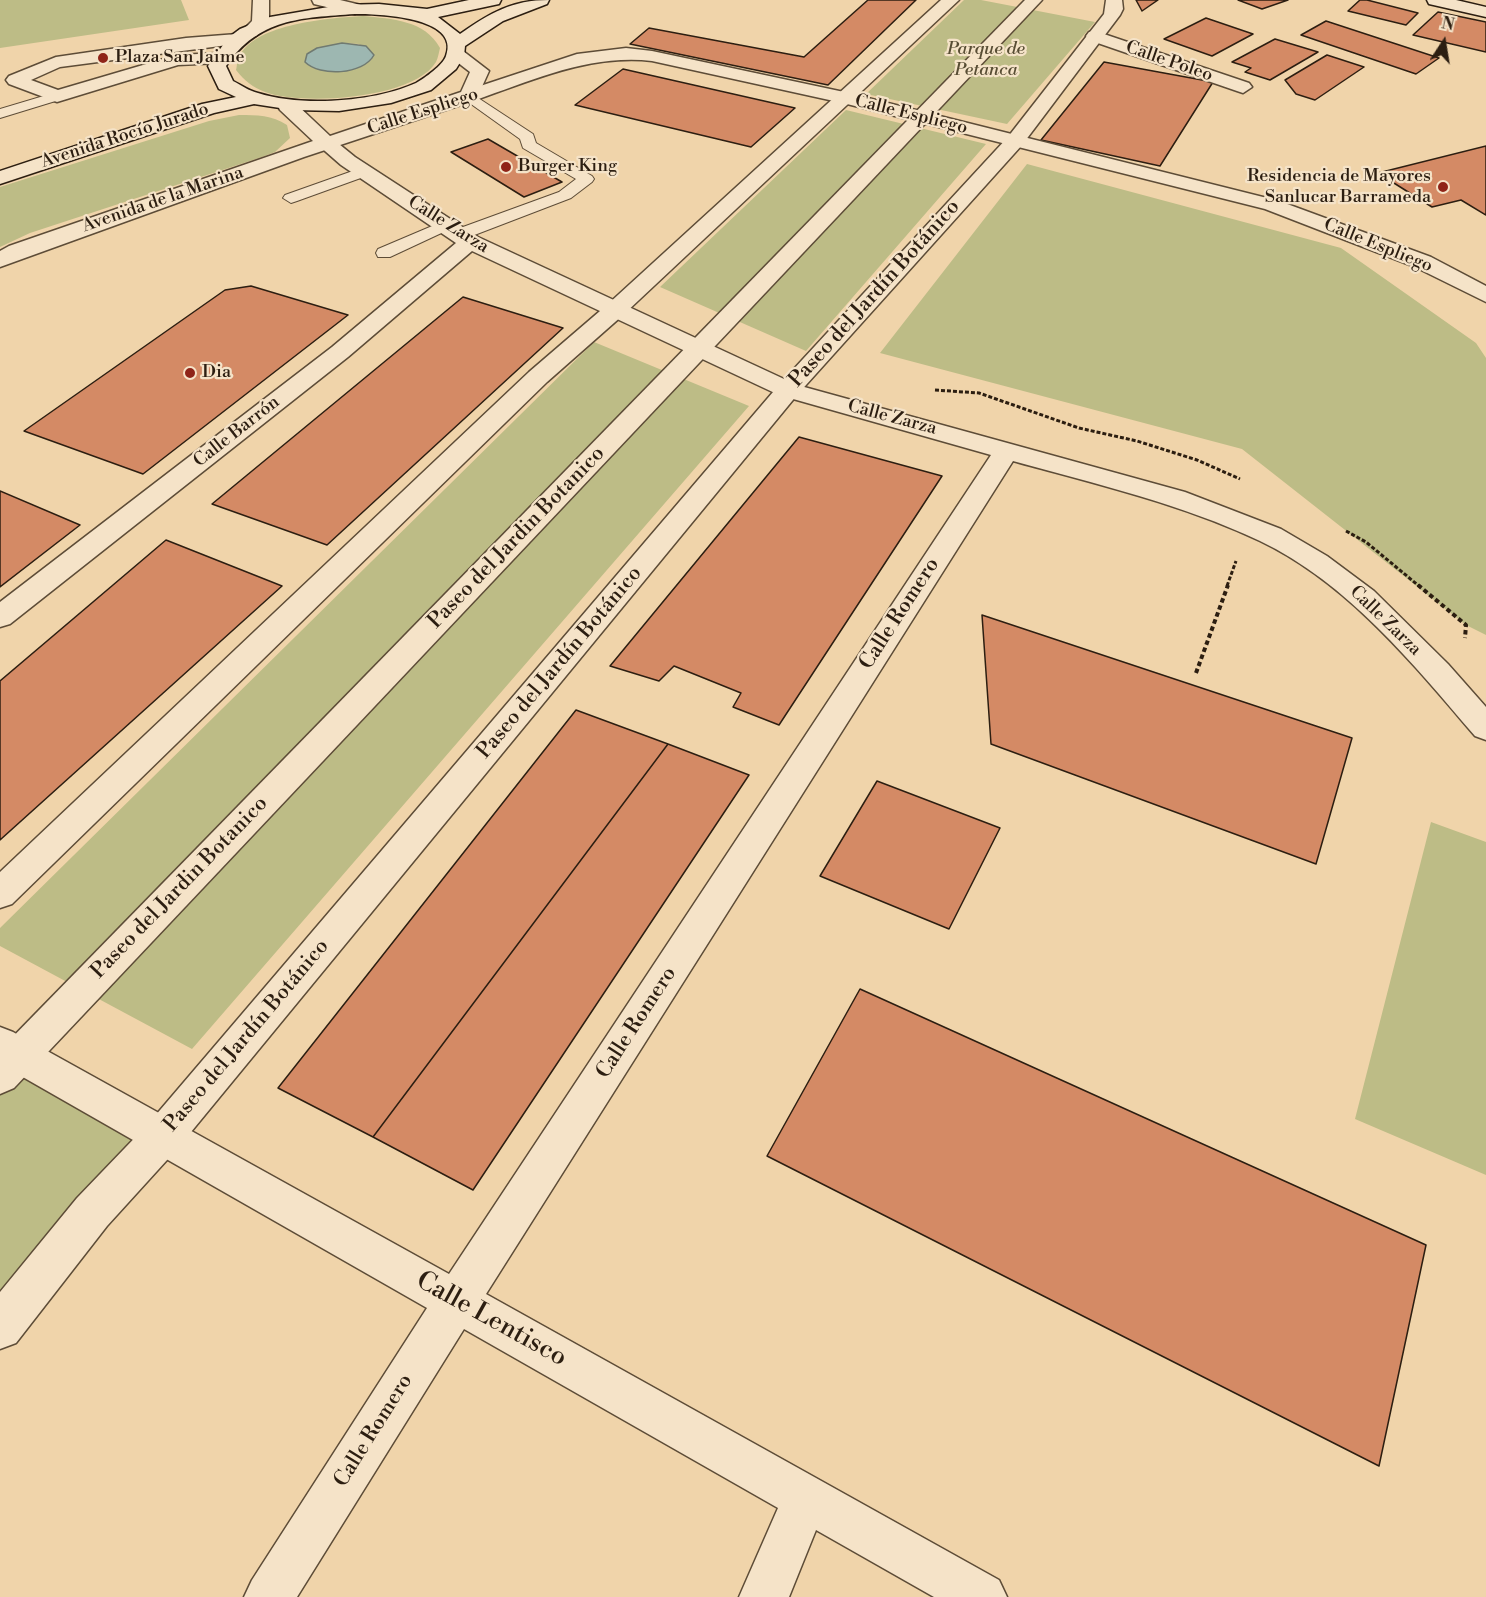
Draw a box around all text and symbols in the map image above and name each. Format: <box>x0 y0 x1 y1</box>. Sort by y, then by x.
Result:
north arrow <box>1414 12 1474 72</box>
text: N <box>1439 13 1456 35</box>
street label: Calle Poleo <box>1123 37 1215 87</box>
park label: Parque de Petanca <box>947 39 1025 82</box>
place label: Plaza San Jaime <box>115 47 245 69</box>
marker: Plaza San Jaime <box>96 51 110 65</box>
street label: Calle Espliego <box>365 84 481 140</box>
street label: Calle Espliego <box>852 91 970 139</box>
street label: Avenida Rocío Jurado <box>38 99 212 173</box>
place label: Burger King <box>518 156 617 178</box>
marker: Burger King <box>499 160 513 174</box>
street label: Avenida de la Marina <box>80 162 246 238</box>
place label: Residencia de Mayores Sanlucar Barrameda <box>1247 166 1431 208</box>
marker: Residencia de Mayores Sanlucar Barrameda <box>1436 180 1450 194</box>
street label: Calle Zarza <box>404 192 492 258</box>
street label: Paseo del Jardín Botánico <box>784 195 966 393</box>
street label: Calle Espliego <box>1320 214 1436 278</box>
place label: Dia <box>202 362 231 384</box>
marker: Dia <box>183 366 197 380</box>
street label: Calle Barrón <box>190 392 284 472</box>
street label: Calle Zarza <box>845 396 939 440</box>
street label: Paseo del Jardin Botanico <box>423 442 611 634</box>
street label: Calle Romero <box>855 553 945 675</box>
street label: Paseo del Jardín Botánico <box>472 562 648 764</box>
street label: Calle Zarza <box>1345 582 1425 660</box>
street label: Paseo del Jardin Botanico <box>86 792 274 984</box>
street label: Paseo del Jardín Botánico <box>159 935 335 1137</box>
street label: Calle Romero <box>592 962 682 1084</box>
street label: Calle Lentisco <box>410 1266 572 1374</box>
street label: Calle Romero <box>329 1370 419 1492</box>

